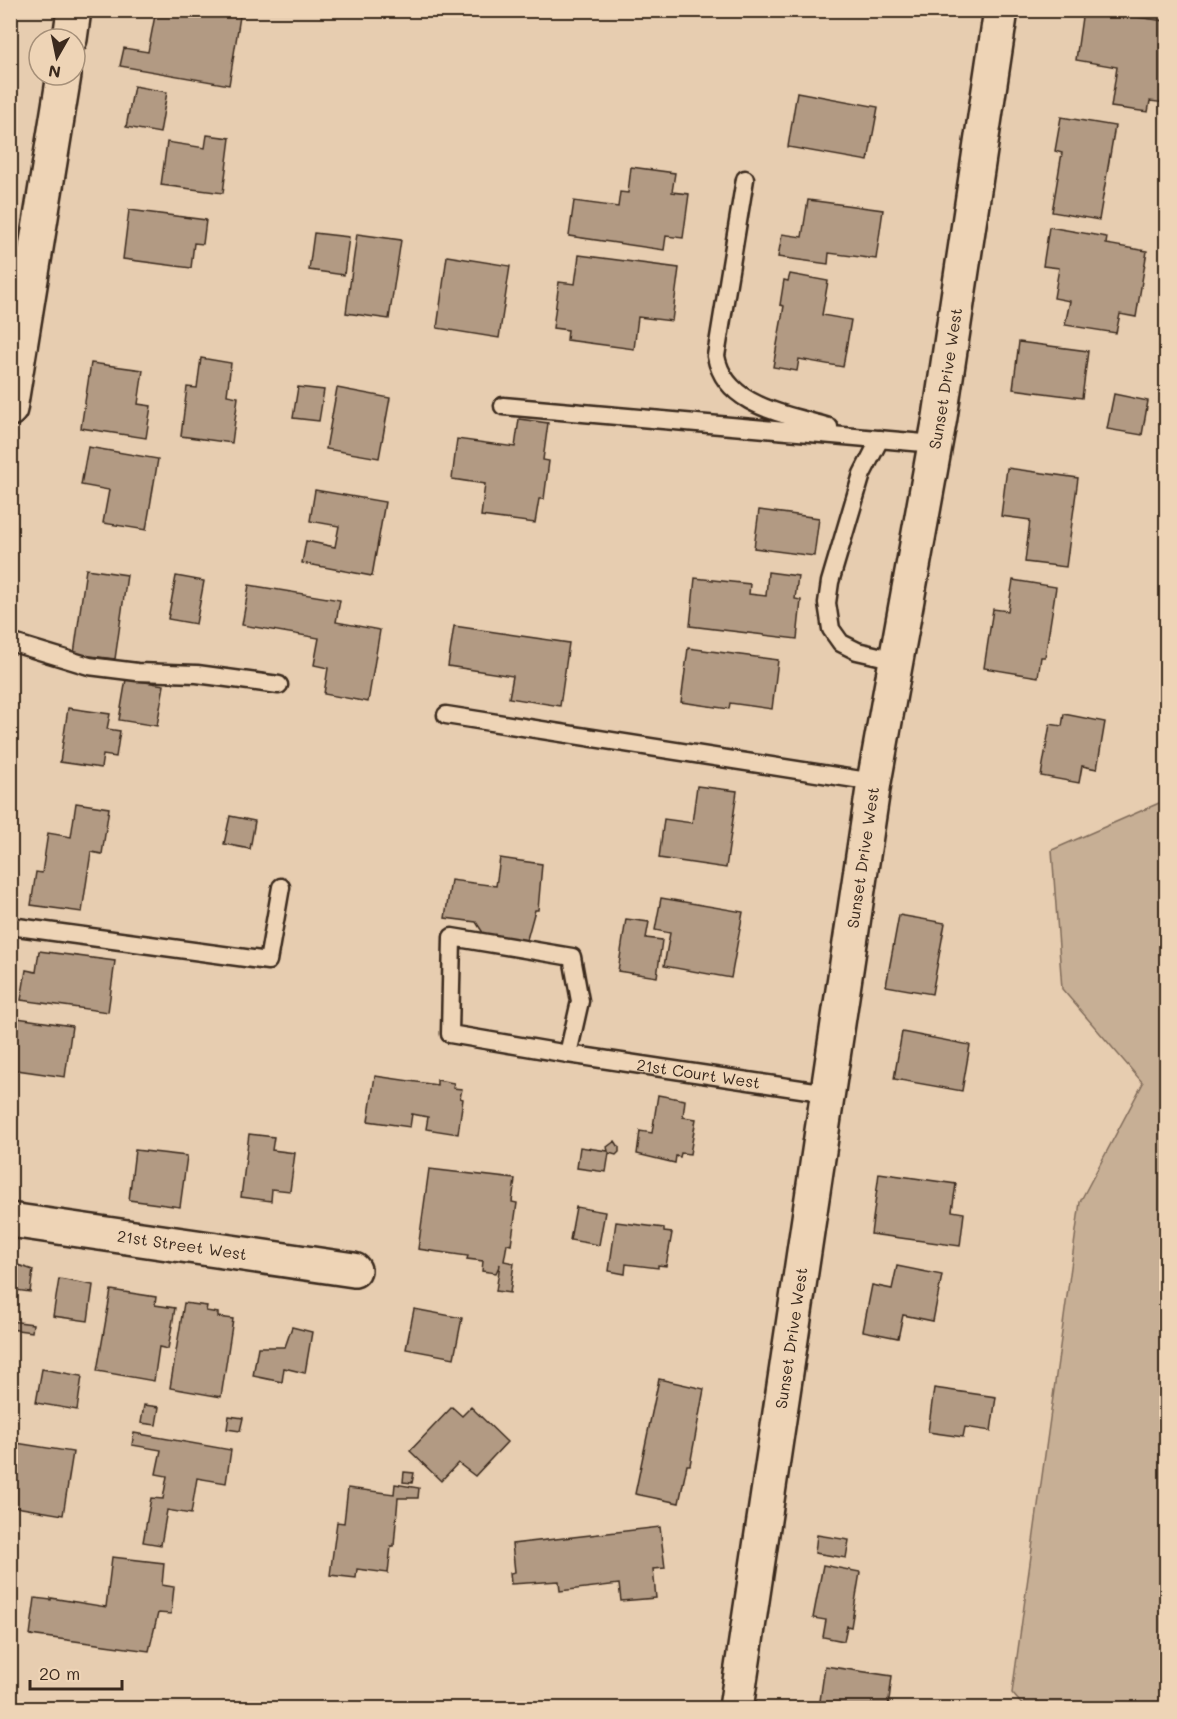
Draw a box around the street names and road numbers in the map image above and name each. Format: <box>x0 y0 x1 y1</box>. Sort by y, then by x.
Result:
street label: Sunset Drive West <box>923 306 966 451</box>
street label: Sunset Drive West <box>841 785 883 929</box>
street label: 21st Court West <box>635 1053 762 1093</box>
street label: 21st Street West <box>116 1225 249 1264</box>
street label: Sunset Drive West <box>770 1266 812 1410</box>

